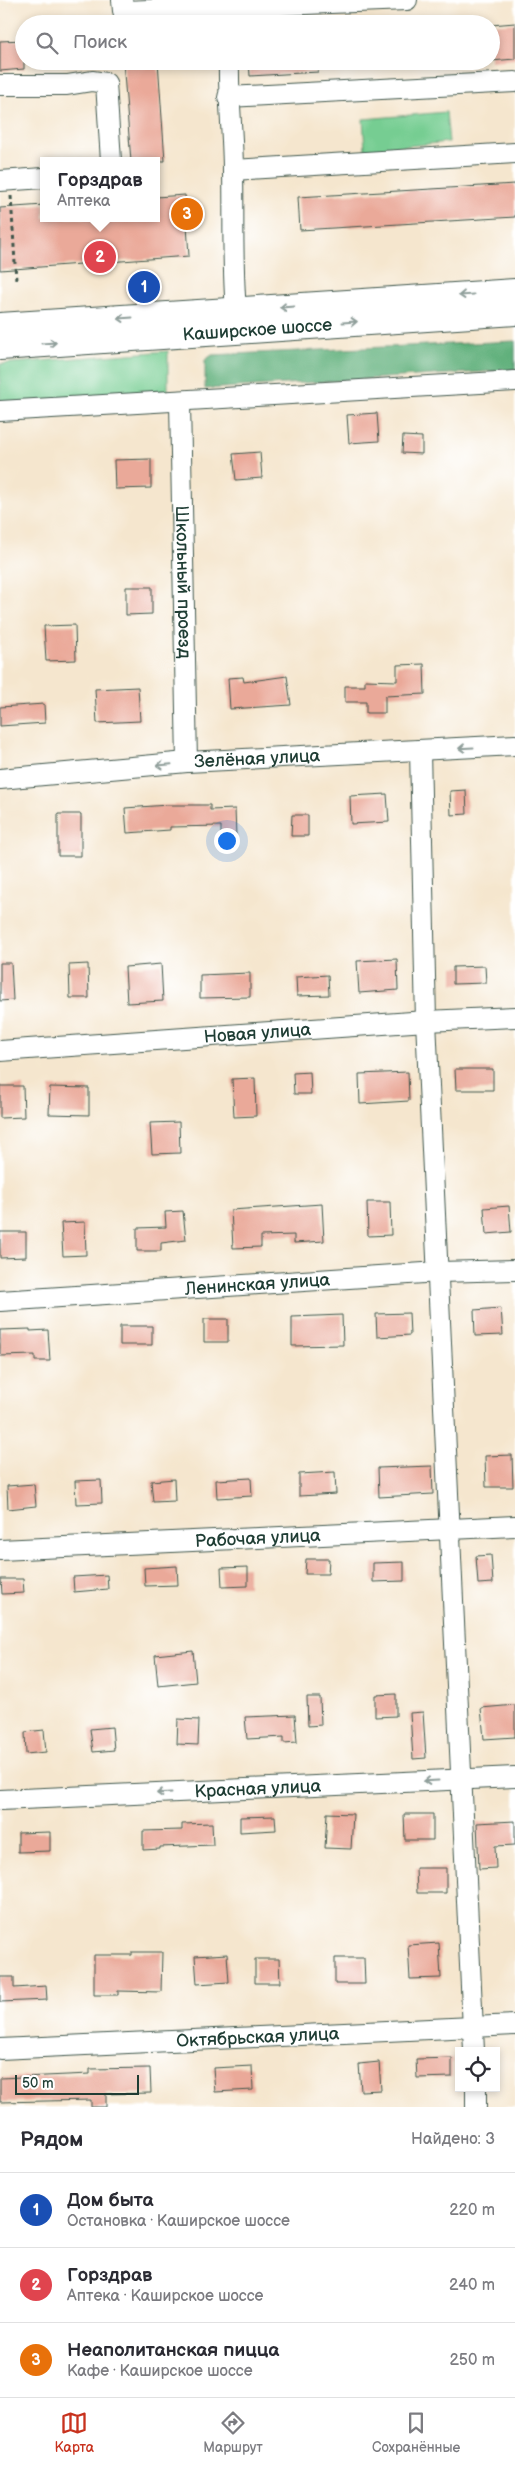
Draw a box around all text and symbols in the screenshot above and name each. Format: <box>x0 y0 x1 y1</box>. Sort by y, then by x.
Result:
search box <box>15 15 500 70</box>
icon: search <box>33 29 61 57</box>
text: Поиск <box>73 31 127 54</box>
popup <box>40 157 160 222</box>
text: Горздрав <box>57 169 143 192</box>
text: Аптека <box>57 192 110 211</box>
pin: 3 <box>171 195 203 233</box>
pin: 2 <box>84 238 116 276</box>
pin: 1 <box>128 268 160 306</box>
one-way arrow <box>459 291 475 300</box>
one-way arrow <box>279 302 295 311</box>
one-way arrow <box>117 313 133 322</box>
street label: Каширское шоссе <box>182 314 333 345</box>
one-way arrow <box>342 318 358 327</box>
one-way arrow <box>40 338 56 348</box>
street label: Школьный проезд <box>172 505 195 659</box>
one-way arrow <box>459 743 475 752</box>
street label: Зелёная улица <box>194 745 321 772</box>
one-way arrow <box>157 760 173 769</box>
your location <box>214 828 240 854</box>
street label: Новая улица <box>203 1019 312 1047</box>
street label: Ленинская улица <box>183 1269 331 1299</box>
street label: Рабочая улица <box>194 1525 321 1551</box>
street label: Красная улица <box>194 1775 322 1802</box>
one-way arrow <box>424 1777 440 1786</box>
one-way arrow <box>156 1788 172 1798</box>
street label: Октябрьская улица <box>176 2023 340 2051</box>
map controls <box>455 2047 500 2092</box>
button: locate <box>455 2047 500 2092</box>
scale bar <box>15 2072 139 2095</box>
text: 50 m <box>22 2075 54 2092</box>
text: Рядом <box>20 2127 83 2152</box>
text: Найдено: 3 <box>411 2130 495 2149</box>
text: Дом быта <box>67 2189 154 2212</box>
text: 1 <box>33 2201 39 2220</box>
text: 220 m <box>449 2201 495 2220</box>
text: Остановка · Каширское шоссе <box>67 2212 290 2231</box>
text: Горздрав <box>67 2264 152 2287</box>
text: 2 <box>31 2276 41 2295</box>
text: 240 m <box>449 2276 495 2295</box>
text: Аптека · Каширское шоссе <box>67 2287 264 2306</box>
text: Неаполитанская пицца <box>67 2339 279 2362</box>
text: 3 <box>31 2351 41 2370</box>
text: 250 m <box>449 2351 495 2370</box>
text: Кафе · Каширское шоссе <box>67 2362 253 2381</box>
tab: Карта <box>55 2409 94 2456</box>
tab: Маршрут <box>203 2409 263 2456</box>
tab: Сохранённые <box>372 2409 460 2456</box>

